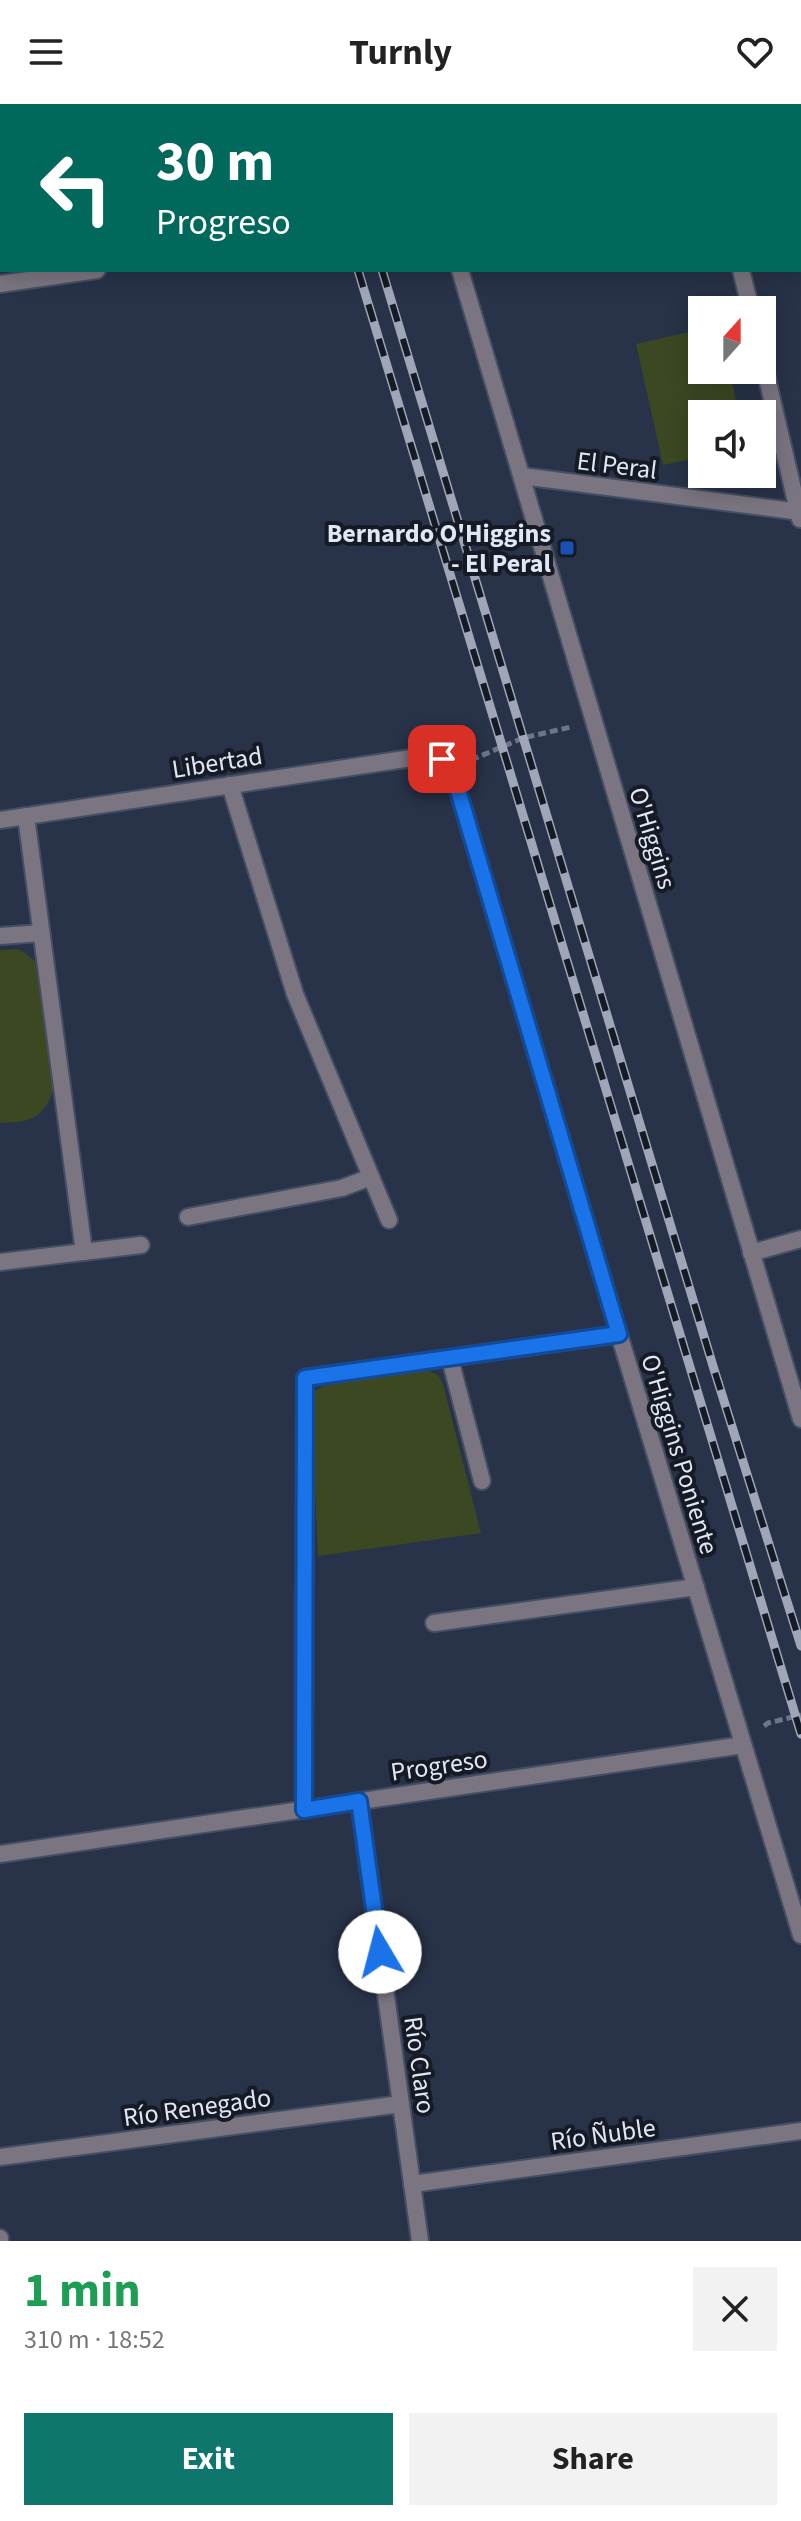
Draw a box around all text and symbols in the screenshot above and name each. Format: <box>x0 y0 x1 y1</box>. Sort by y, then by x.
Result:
text: Turnly <box>349 27 452 78</box>
icon: menu <box>24 30 68 74</box>
icon: heart <box>733 30 777 74</box>
text: 30 m <box>156 123 274 202</box>
icon: left <box>24 136 128 240</box>
text: Progreso <box>156 197 291 248</box>
north arrow <box>688 296 776 384</box>
map controls <box>688 296 776 488</box>
button: sound <box>688 400 776 488</box>
street label: El Peral <box>575 442 659 489</box>
place label: Bernardo O'Higgins - El Peral <box>327 515 552 582</box>
marker: Bernardo O'Higgins - El Peral <box>558 539 576 557</box>
pin <box>408 725 476 793</box>
street label: Libertad <box>169 737 265 788</box>
icon: arrive <box>420 737 464 781</box>
street label: O'Higgins <box>620 783 686 894</box>
street label: O'Higgins Poniente <box>632 1350 728 1559</box>
street label: Progreso <box>388 1740 490 1791</box>
position arrow <box>338 1910 422 1994</box>
street label: Río Claro <box>394 2014 445 2116</box>
street label: Río Renegado <box>121 2079 273 2136</box>
street label: Río Ñuble <box>548 2109 658 2160</box>
text: 1 min <box>24 2257 141 2325</box>
button: close <box>693 2267 777 2351</box>
text: 310 m · 18:52 <box>24 2321 165 2358</box>
button: Exit <box>24 2413 393 2505</box>
button: Share <box>409 2413 777 2505</box>

